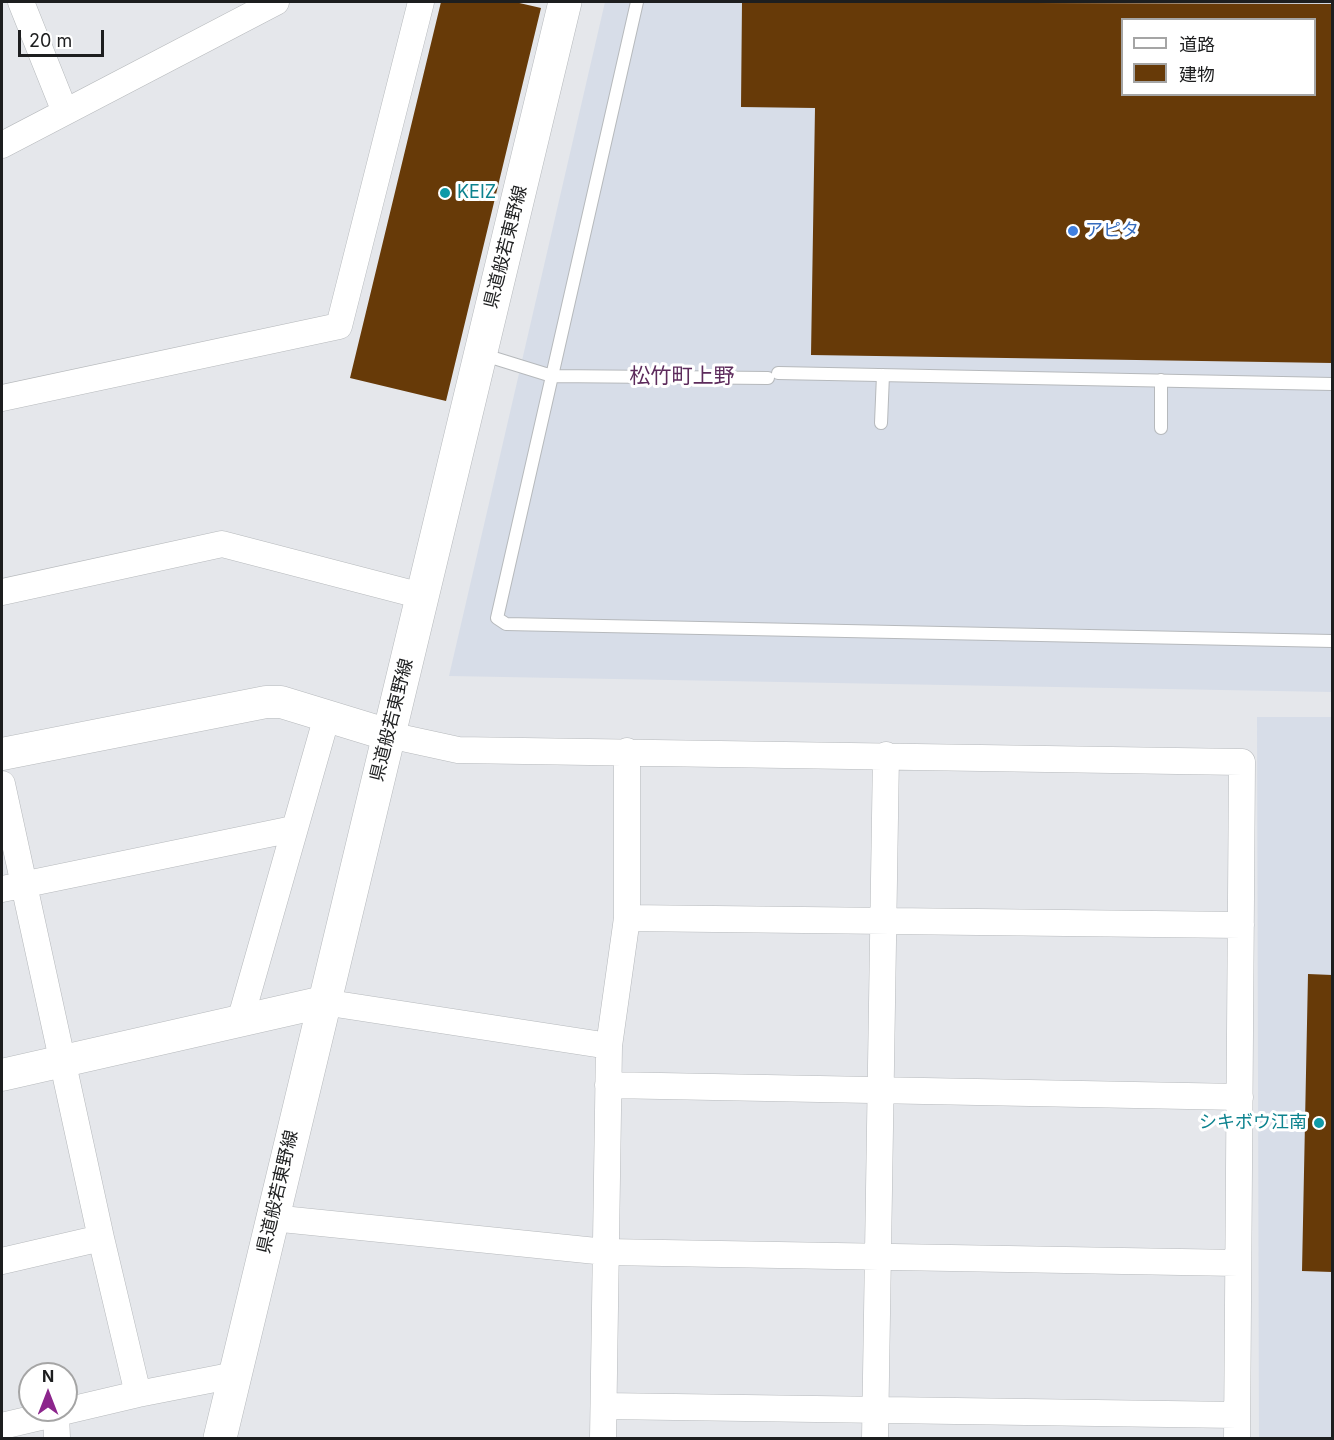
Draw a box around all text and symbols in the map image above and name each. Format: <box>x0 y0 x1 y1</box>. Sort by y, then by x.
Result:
scale bar <box>21 18 106 56</box>
legend <box>1121 18 1316 96</box>
text: 20 m <box>29 30 72 51</box>
text: 道路 <box>1179 34 1215 55</box>
text: 建物 <box>1179 64 1215 85</box>
place label: KEIZ <box>457 182 496 204</box>
street label: 県道般若東野線 <box>480 183 532 311</box>
marker: KEIZ <box>438 186 452 200</box>
place label: アピタ <box>1085 220 1139 242</box>
marker: アピタ <box>1066 224 1080 238</box>
district label: 松竹町上野 <box>630 364 734 390</box>
street label: 県道般若東野線 <box>366 656 418 784</box>
place label: シキボウ江南 <box>1199 1112 1307 1134</box>
marker: シキボウ江南 <box>1312 1116 1326 1130</box>
street label: 県道般若東野線 <box>253 1128 303 1256</box>
north arrow <box>18 1362 78 1422</box>
text: N <box>42 1366 54 1386</box>

